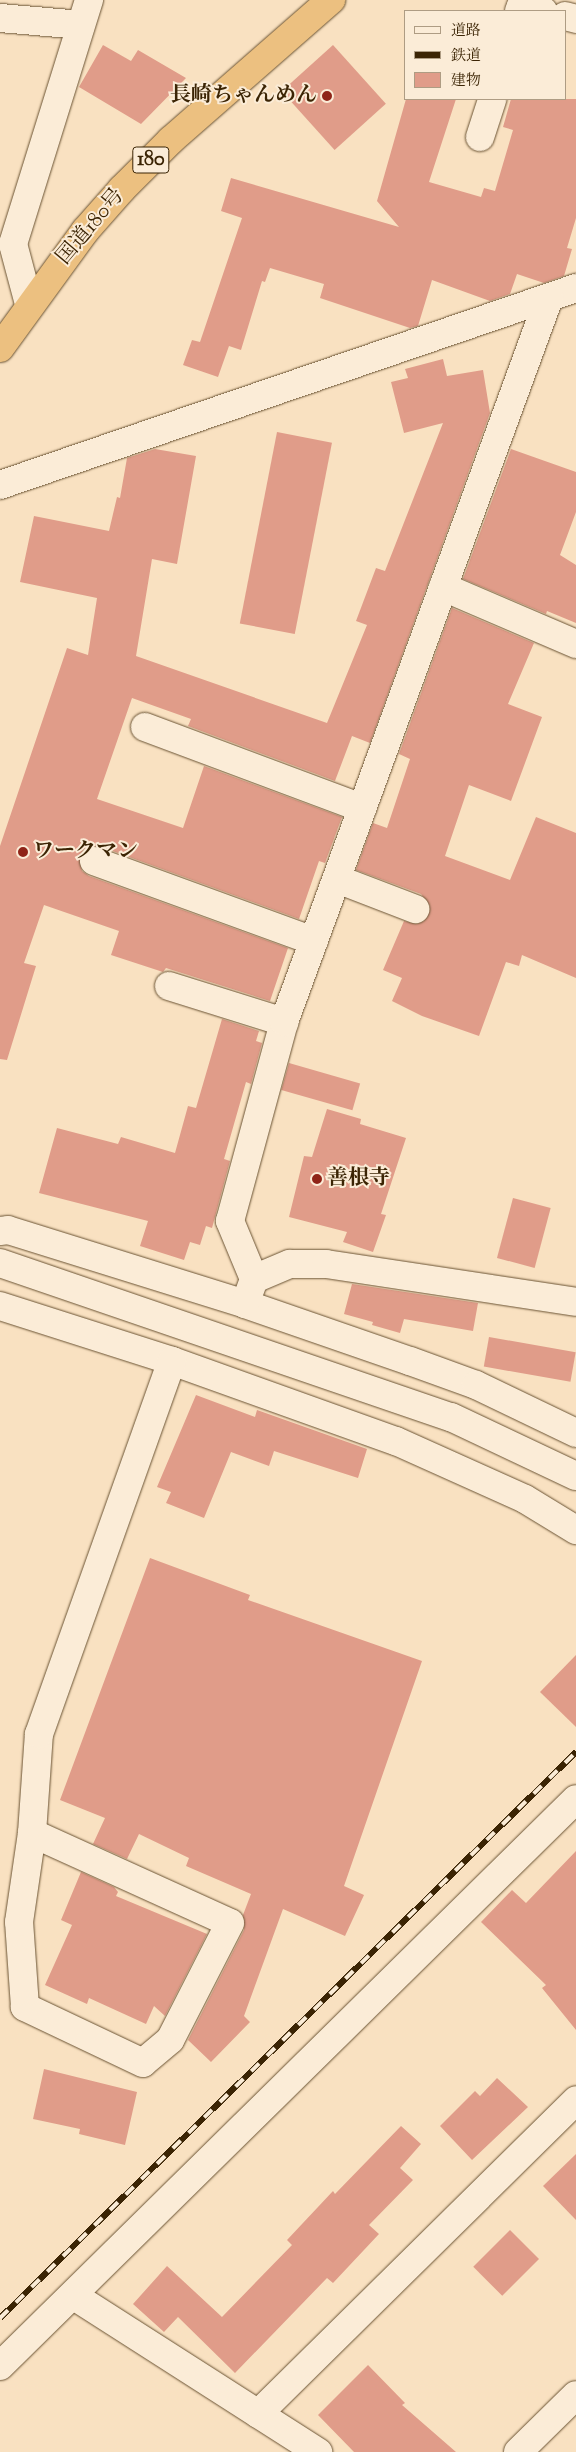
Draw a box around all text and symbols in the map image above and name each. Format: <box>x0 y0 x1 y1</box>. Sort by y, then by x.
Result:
legend <box>404 10 566 100</box>
text: 道路 <box>451 21 481 42</box>
text: 鉄道 <box>451 46 481 67</box>
text: 建物 <box>451 71 481 92</box>
place label: 長崎ちゃんめん <box>170 83 317 109</box>
marker: 長崎ちゃんめん <box>321 90 333 102</box>
road number: 180 <box>132 142 170 178</box>
street label: 国道180号 <box>52 184 130 270</box>
place label: ワークマン <box>33 839 138 865</box>
marker: ワークマン <box>17 846 29 858</box>
place label: 善根寺 <box>327 1166 390 1192</box>
marker: 善根寺 <box>311 1173 323 1185</box>

